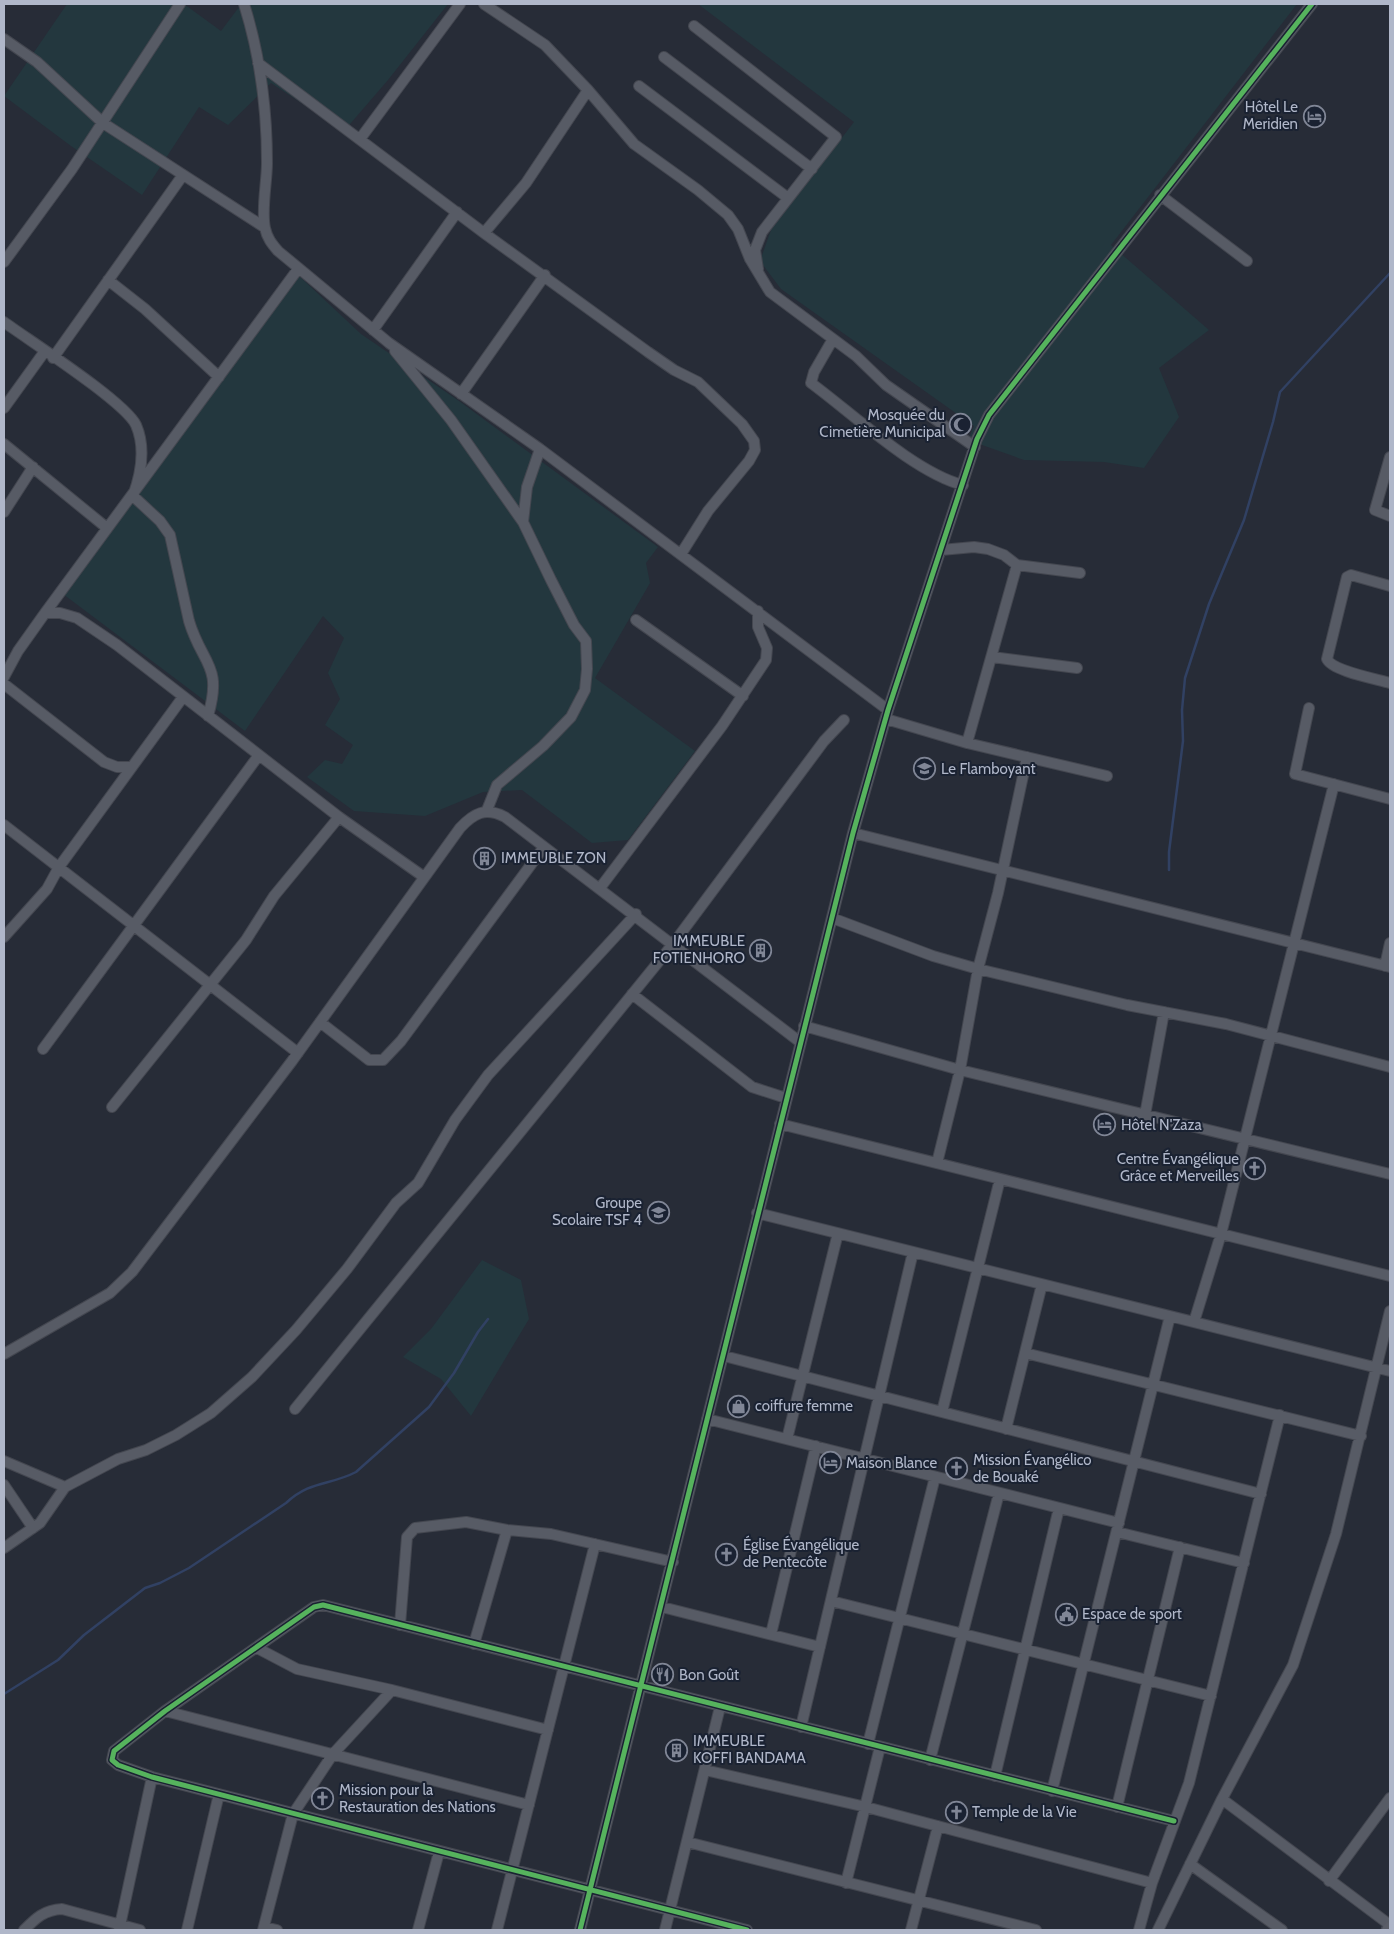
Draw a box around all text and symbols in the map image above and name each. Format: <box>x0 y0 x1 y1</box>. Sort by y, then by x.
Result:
place label: Hôtel Le Meridien <box>1243 98 1298 133</box>
hotel icon: Hôtel Le Meridien <box>1302 104 1326 128</box>
place label: Mosquée du Cimetière Municipal <box>819 406 945 441</box>
mosque icon: Mosquée du Cimetière Municipal <box>949 412 973 436</box>
school or university icon: Le Flamboyant <box>913 757 937 781</box>
place label: Le Flamboyant <box>941 760 1036 778</box>
building icon: IMMEUBLE ZON <box>473 846 497 870</box>
place label: IMMEUBLE ZON <box>501 849 606 867</box>
place label: IMMEUBLE FOTIENHORO <box>653 932 745 967</box>
building icon: IMMEUBLE FOTIENHORO <box>749 938 773 962</box>
hotel icon: Hôtel N'Zaza <box>1093 1113 1117 1137</box>
place label: Hôtel N'Zaza <box>1121 1116 1203 1134</box>
place label: Centre Évangélique Grâce et Merveilles <box>1117 1149 1239 1185</box>
church icon: Centre Évangélique Grâce et Merveilles <box>1243 1156 1267 1180</box>
place label: Groupe Scolaire TSF 4 <box>552 1194 642 1229</box>
school or university icon: Groupe Scolaire TSF 4 <box>646 1200 670 1224</box>
shop icon: coiffure femme <box>727 1394 751 1418</box>
place label: coiffure femme <box>755 1397 853 1415</box>
place label: Mission Évangélico de Bouaké <box>973 1450 1092 1486</box>
hotel icon: Maison Blance <box>818 1451 842 1475</box>
place label: Maison Blance <box>846 1454 937 1472</box>
church icon: Mission Évangélico de Bouaké <box>945 1457 969 1481</box>
place label: Église Évangélique de Pentecôte <box>743 1535 860 1571</box>
church icon: Église Évangélique de Pentecôte <box>715 1542 739 1566</box>
public building icon: Espace de sport <box>1054 1602 1078 1626</box>
place label: Espace de sport <box>1082 1605 1182 1623</box>
restaurant icon: Bon Goût <box>651 1663 675 1687</box>
place label: Bon Goût <box>679 1666 739 1684</box>
place label: IMMEUBLE KOFFI BANDAMA <box>693 1732 806 1767</box>
building icon: IMMEUBLE KOFFI BANDAMA <box>665 1738 689 1762</box>
place label: Mission pour la Restauration des Nations <box>339 1781 496 1816</box>
church icon: Mission pour la Restauration des Nations <box>311 1787 335 1811</box>
church icon: Temple de la Vie <box>944 1800 968 1824</box>
place label: Temple de la Vie <box>972 1803 1077 1821</box>

